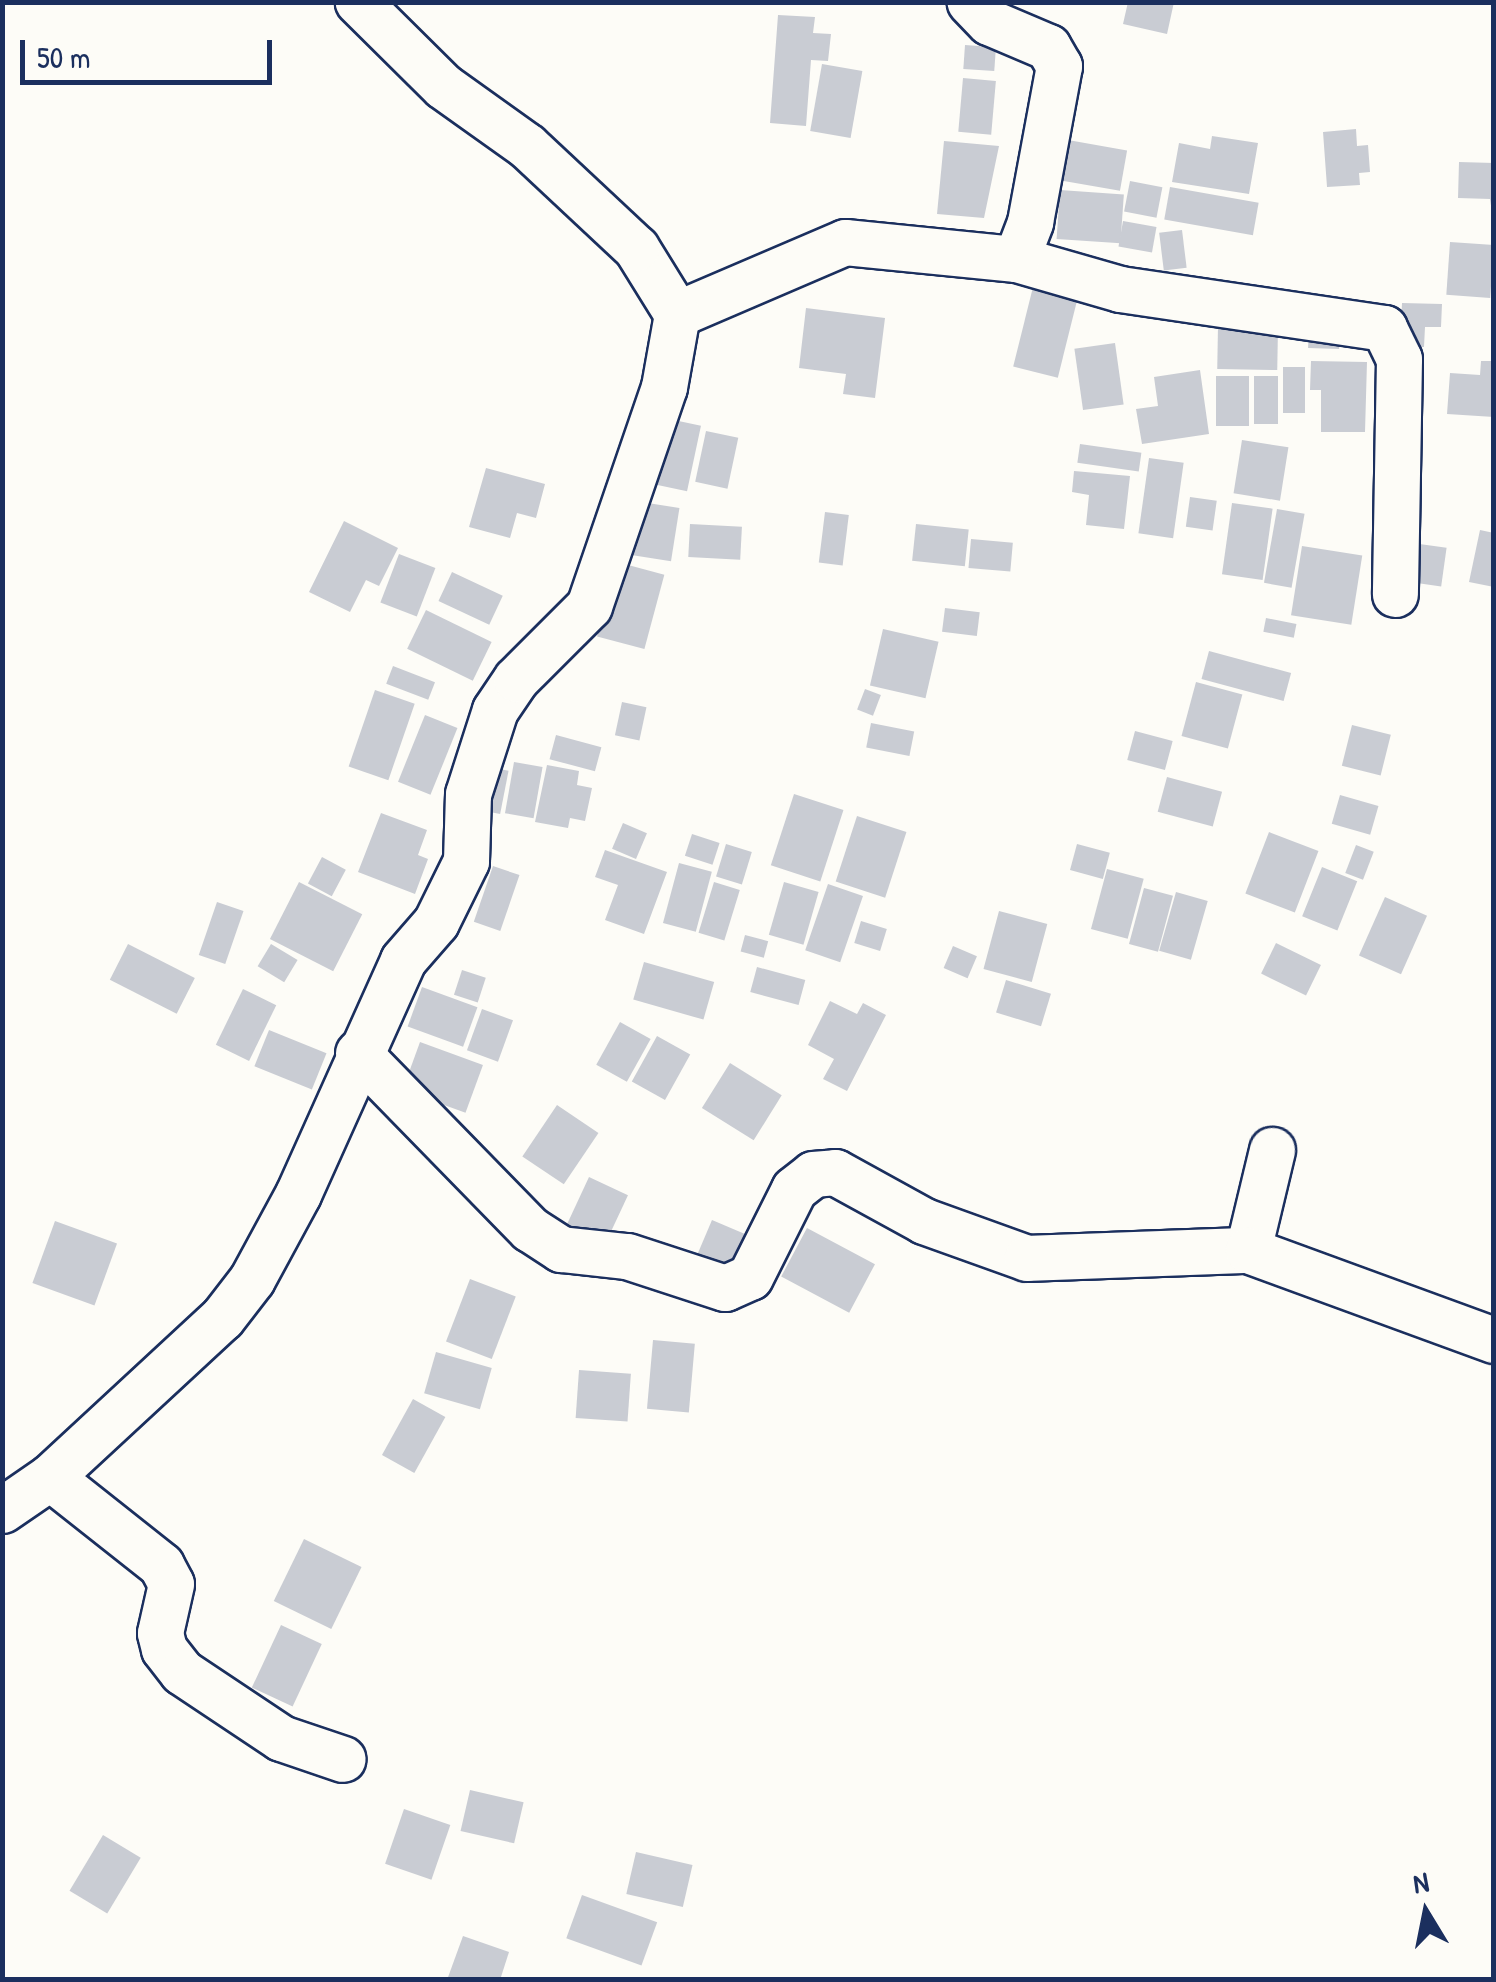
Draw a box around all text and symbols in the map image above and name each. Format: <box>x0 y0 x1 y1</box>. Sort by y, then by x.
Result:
scale bar <box>25 20 278 82</box>
text: 50 m <box>37 37 90 77</box>
north arrow <box>1376 1862 1476 1962</box>
text: N <box>1410 1862 1431 1902</box>

